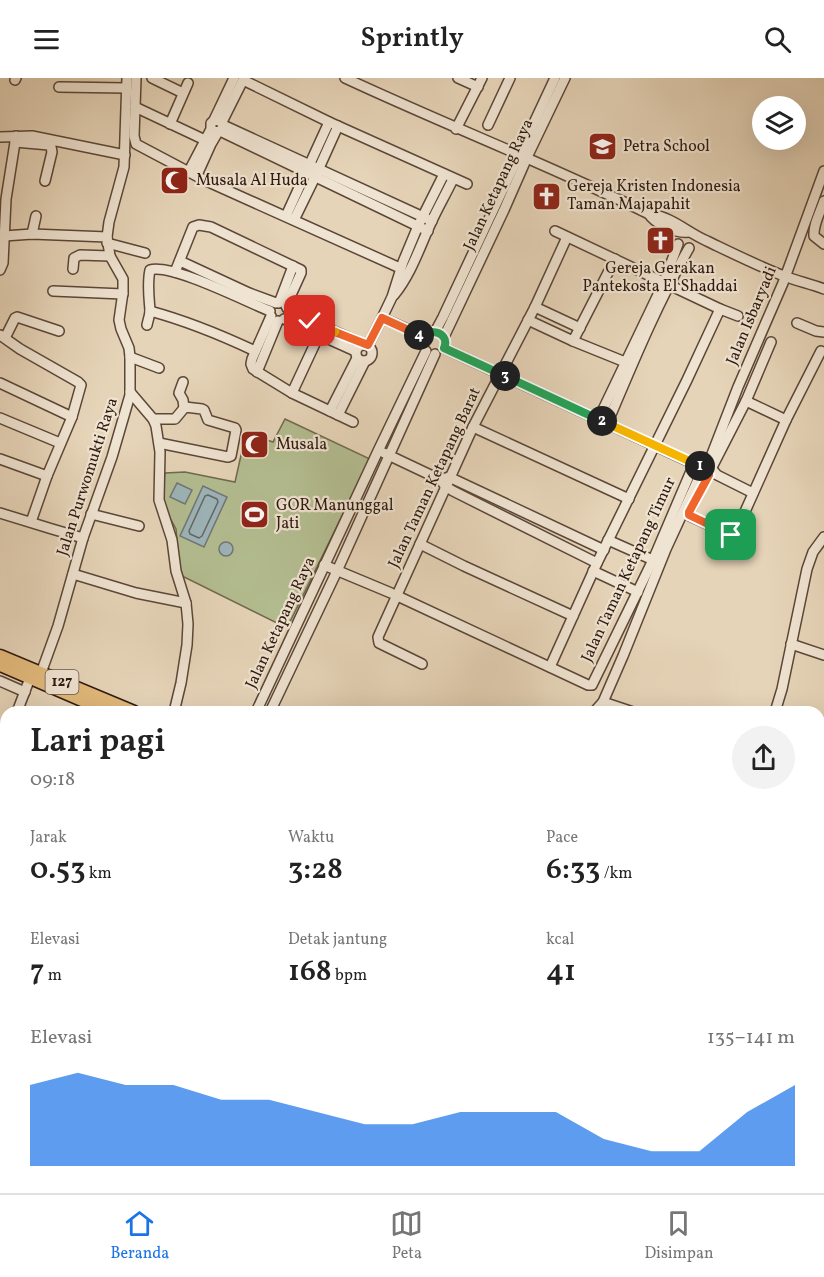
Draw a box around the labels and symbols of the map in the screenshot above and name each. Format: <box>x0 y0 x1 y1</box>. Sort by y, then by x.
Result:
street label: Jalan Ketapang Raya <box>459 115 539 255</box>
school or university icon: Petra School <box>586 131 618 163</box>
place label: Petra School <box>623 136 710 158</box>
mosque icon: Musala Al Huda <box>159 165 191 197</box>
place label: Musala Al Huda <box>196 170 308 192</box>
place label: Gereja Kristen Indonesia Taman Majapahit <box>567 176 741 216</box>
church icon: Gereja Kristen Indonesia Taman Majapahit <box>530 180 562 212</box>
church icon: Gereja Gerakan Pantekosta El Shaddai <box>644 225 676 257</box>
place label: Gereja Gerakan Pantekosta El Shaddai <box>582 258 738 298</box>
street label: Jalan Isbaryadi <box>721 263 783 369</box>
pin <box>284 295 335 346</box>
pin: 4 <box>404 320 434 350</box>
pin: 3 <box>490 361 520 391</box>
street label: Jalan Taman Ketapang Barat <box>383 384 487 572</box>
street label: Jalan Purwomukti Raya <box>52 395 124 559</box>
pin: 2 <box>587 406 617 436</box>
mosque icon: Musala <box>239 429 271 461</box>
place label: Musala <box>276 434 327 456</box>
pin: 1 <box>685 451 715 481</box>
street label: Jalan Taman Ketapang Timur <box>576 474 682 666</box>
place label: GOR Manunggal Jati <box>276 495 394 535</box>
sports icon: GOR Manunggal Jati <box>239 499 271 531</box>
pin <box>705 509 756 560</box>
street label: Jalan Ketapang Raya <box>241 553 321 693</box>
road number: 127 <box>46 670 78 694</box>

